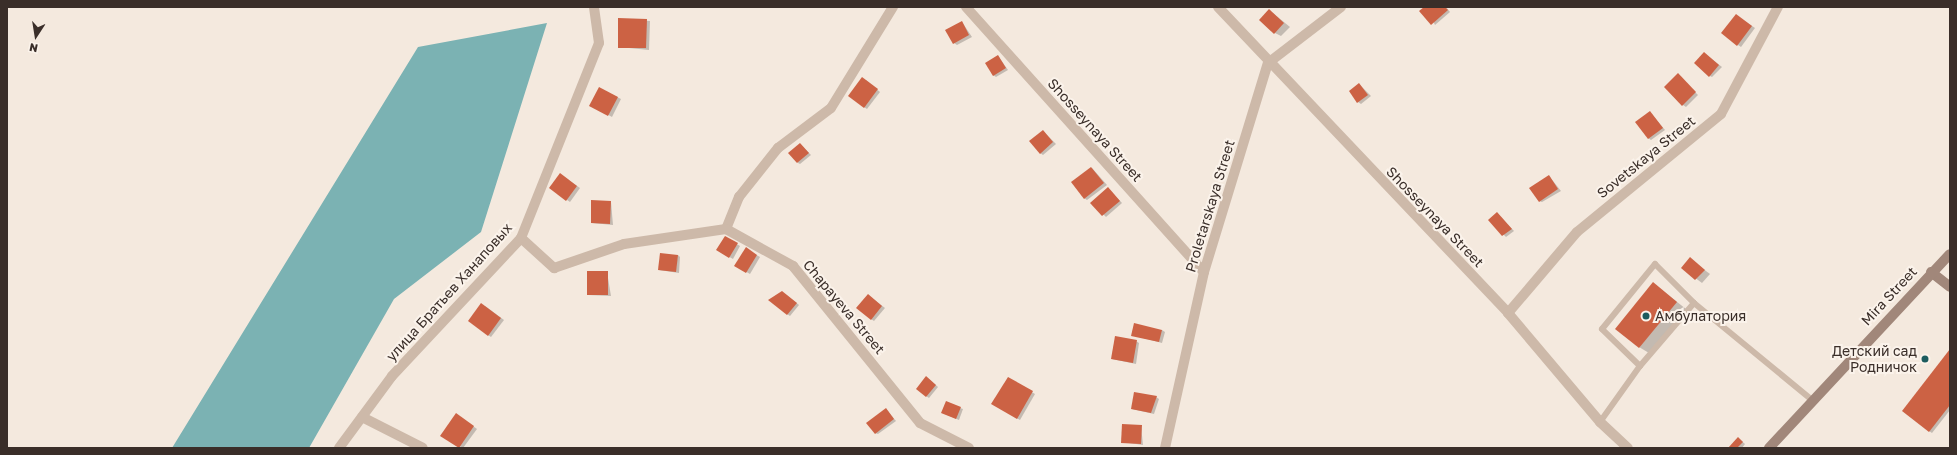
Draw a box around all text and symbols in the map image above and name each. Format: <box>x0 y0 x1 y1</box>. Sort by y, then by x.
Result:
north arrow <box>16 16 56 56</box>
text: N <box>28 41 39 55</box>
street label: Shosseynaya Street <box>1044 75 1146 185</box>
street label: Sovetskaya Street <box>1594 112 1698 202</box>
street label: Proletarskaya Street <box>1182 138 1238 274</box>
street label: Shosseynaya Street <box>1383 163 1487 271</box>
street label: улица Братьев Ханаповых <box>382 219 516 365</box>
street label: Chapayeva Street <box>800 256 888 358</box>
street label: Mira Street <box>1858 263 1920 329</box>
place label: Амбулатория <box>1655 308 1746 324</box>
marker: Амбулатория <box>1640 310 1652 322</box>
place label: Детский сад Родничок <box>1832 343 1917 376</box>
marker: Детский сад Родничок <box>1920 354 1930 364</box>

